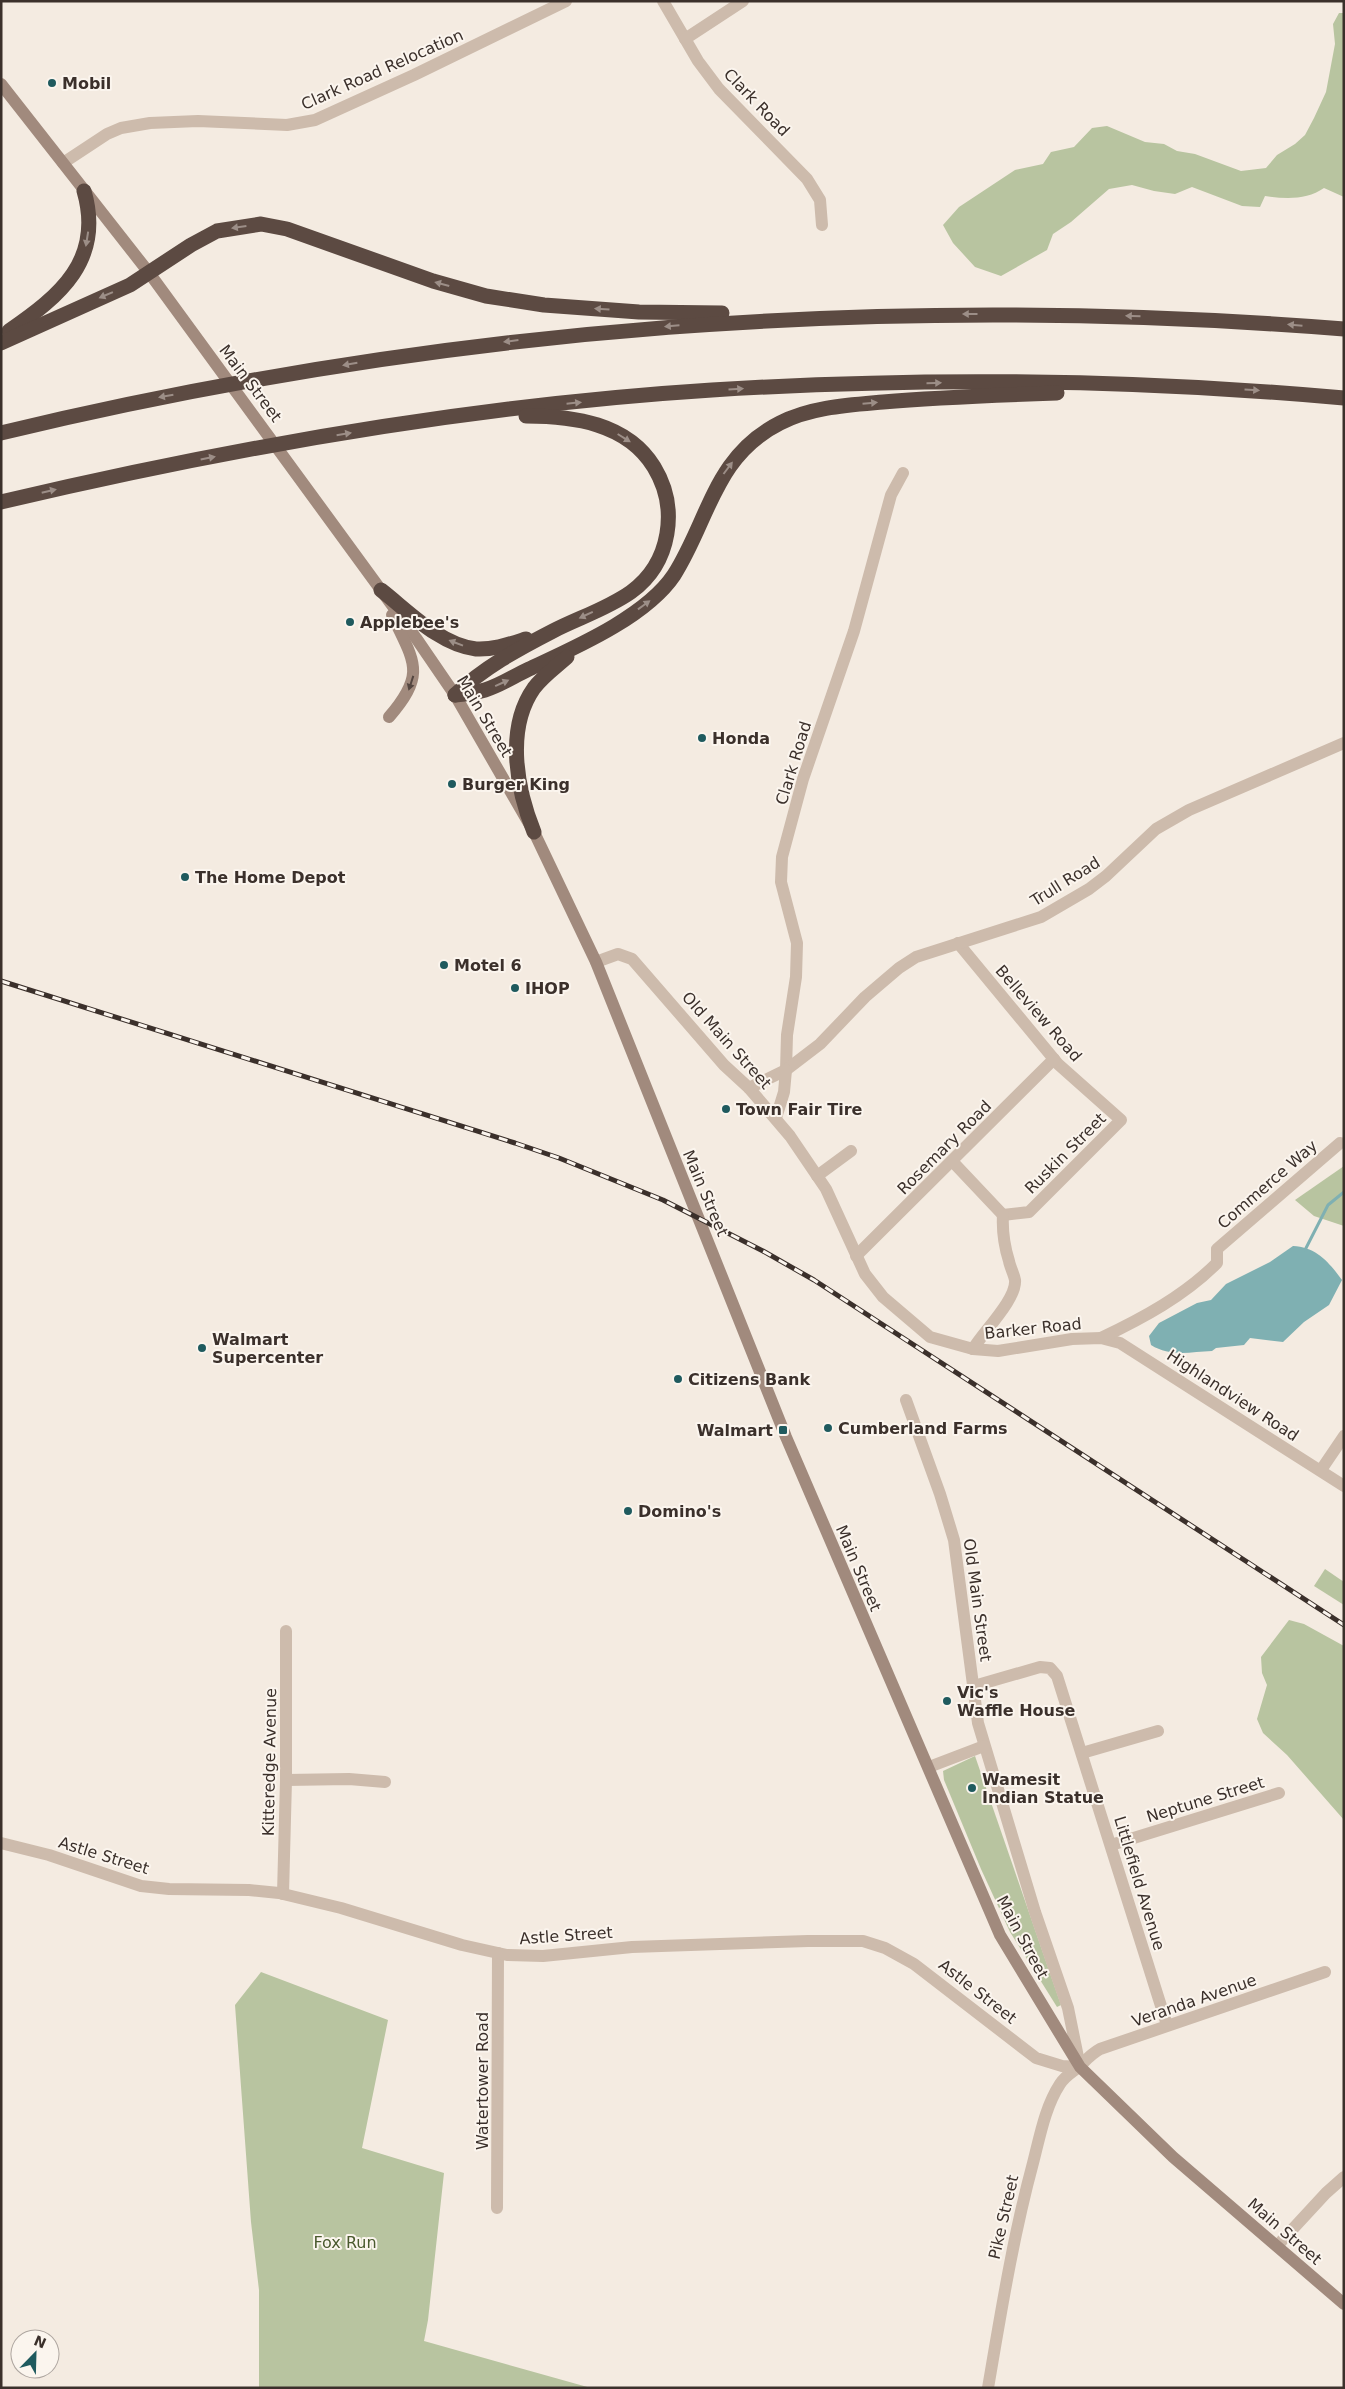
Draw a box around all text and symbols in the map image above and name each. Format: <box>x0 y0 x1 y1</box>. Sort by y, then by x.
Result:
street label: Clark Road Relocation <box>298 25 466 114</box>
street label: Clark Road <box>720 65 794 140</box>
place label: Mobil <box>62 74 111 93</box>
marker: Mobil <box>46 77 58 89</box>
one-way arrow <box>230 223 246 231</box>
one-way arrow <box>83 232 91 248</box>
one-way arrow <box>435 280 450 288</box>
one-way arrow <box>99 292 113 300</box>
one-way arrow <box>594 305 610 313</box>
one-way arrow <box>962 310 978 318</box>
one-way arrow <box>1125 312 1141 320</box>
one-way arrow <box>1287 321 1303 329</box>
one-way arrow <box>664 322 680 330</box>
one-way arrow <box>502 337 518 345</box>
street label: Main Street <box>215 341 286 426</box>
one-way arrow <box>341 360 357 368</box>
one-way arrow <box>926 378 942 386</box>
one-way arrow <box>729 385 745 393</box>
one-way arrow <box>1245 387 1261 395</box>
one-way arrow <box>158 392 174 400</box>
one-way arrow <box>567 399 583 407</box>
one-way arrow <box>862 399 878 407</box>
one-way arrow <box>336 429 352 437</box>
one-way arrow <box>617 433 630 442</box>
one-way arrow <box>200 454 216 462</box>
one-way arrow <box>723 461 733 475</box>
one-way arrow <box>41 487 56 495</box>
one-way arrow <box>637 600 651 610</box>
one-way arrow <box>579 611 594 620</box>
place label: Applebee's <box>360 613 459 632</box>
marker: Applebee's <box>344 616 356 628</box>
one-way arrow <box>449 638 463 646</box>
street label: Main Street <box>453 672 516 761</box>
one-way arrow <box>407 676 415 691</box>
one-way arrow <box>495 678 509 686</box>
street label: Clark Road <box>772 719 815 807</box>
place label: Honda <box>712 729 770 748</box>
marker: Honda <box>696 732 708 744</box>
place label: Burger King <box>462 775 570 794</box>
marker: Burger King <box>446 778 458 790</box>
street label: Trull Road <box>1026 853 1103 911</box>
place label: The Home Depot <box>195 868 346 887</box>
marker: The Home Depot <box>179 871 191 883</box>
place label: Motel 6 <box>454 956 522 975</box>
marker: Motel 6 <box>438 959 450 971</box>
street label: Belleview Road <box>992 961 1086 1065</box>
place label: IHOP <box>525 979 570 998</box>
marker: IHOP <box>509 982 521 994</box>
street label: Old Main Street <box>678 988 775 1093</box>
street label: Rosemary Road <box>893 1096 995 1198</box>
place label: Town Fair Tire <box>736 1100 863 1119</box>
marker: Town Fair Tire <box>720 1103 732 1115</box>
street label: Ruskin Street <box>1021 1109 1110 1198</box>
street label: Commerce Way <box>1214 1136 1321 1233</box>
street label: Main Street <box>679 1147 732 1239</box>
street label: Barker Road <box>983 1314 1083 1343</box>
place label: Walmart Supercenter <box>212 1330 323 1367</box>
marker: Walmart Supercenter <box>196 1342 208 1354</box>
street label: Highlandview Road <box>1163 1346 1302 1445</box>
place label: Citizens Bank <box>688 1370 810 1389</box>
marker: Citizens Bank <box>672 1373 684 1385</box>
place label: Cumberland Farms <box>838 1419 1008 1438</box>
place label: Walmart <box>697 1421 773 1440</box>
marker: Cumberland Farms <box>822 1422 834 1434</box>
marker: Walmart <box>777 1424 789 1436</box>
place label: Domino's <box>638 1502 721 1521</box>
marker: Domino's <box>622 1505 634 1517</box>
street label: Main Street <box>832 1522 885 1614</box>
street label: Old Main Street <box>959 1537 996 1663</box>
place label: Vic's Waffle House <box>957 1683 1075 1720</box>
street label: Kitteredge Avenue <box>259 1688 280 1836</box>
marker: Vic's Waffle House <box>941 1695 953 1707</box>
place label: Wamesit Indian Statue <box>982 1770 1104 1807</box>
street label: Neptune Street <box>1144 1773 1266 1826</box>
marker: Wamesit Indian Statue <box>966 1782 978 1794</box>
street label: Littlefield Avenue <box>1110 1814 1169 1953</box>
street label: Astle Street <box>56 1833 151 1878</box>
street label: Main Street <box>993 1892 1053 1982</box>
street label: Astle Street <box>519 1923 613 1948</box>
street label: Astle Street <box>935 1955 1020 2028</box>
street label: Veranda Avenue <box>1129 1970 1259 2031</box>
street label: Watertower Road <box>473 2012 492 2150</box>
street label: Pike Street <box>985 2173 1022 2261</box>
street label: Main Street <box>1244 2194 1326 2269</box>
park label: Fox Run <box>313 2233 377 2252</box>
north arrow <box>10 2329 60 2379</box>
text: N <box>32 2332 49 2352</box>

